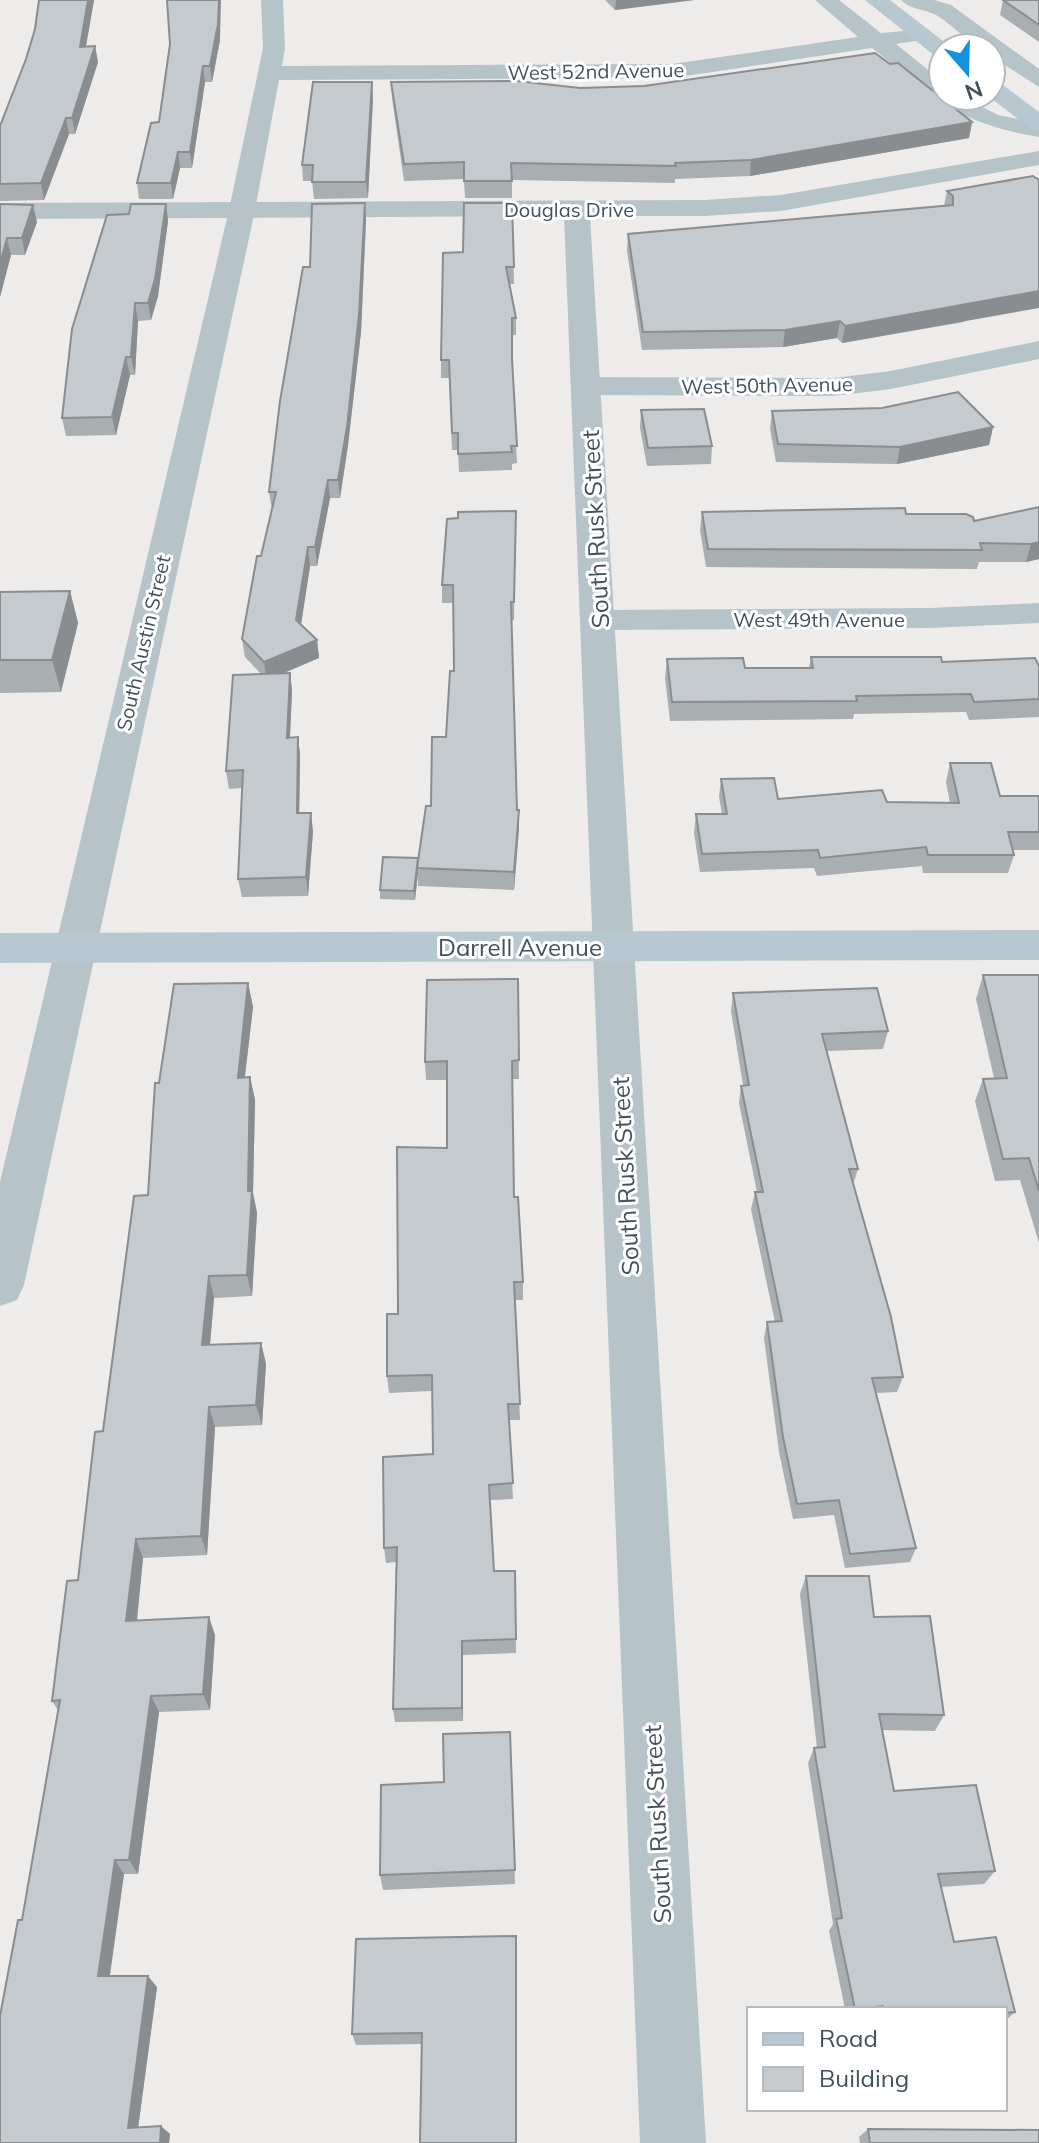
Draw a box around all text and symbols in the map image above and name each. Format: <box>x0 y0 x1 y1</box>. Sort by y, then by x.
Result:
north arrow <box>927 32 1007 112</box>
street label: West 52nd Avenue <box>507 57 685 85</box>
text: N <box>961 75 986 107</box>
street label: Douglas Drive <box>504 197 634 222</box>
street label: West 50th Avenue <box>681 371 853 399</box>
street label: South Rusk Street <box>575 429 615 629</box>
street label: South Austin Street <box>111 553 175 733</box>
street label: West 49th Avenue <box>733 607 905 632</box>
street label: Darrell Avenue <box>438 932 602 962</box>
street label: South Rusk Street <box>605 1076 645 1276</box>
street label: South Rusk Street <box>637 1724 677 1924</box>
legend <box>747 2007 1007 2111</box>
text: Road <box>819 2023 878 2053</box>
text: Building <box>819 2063 909 2093</box>

